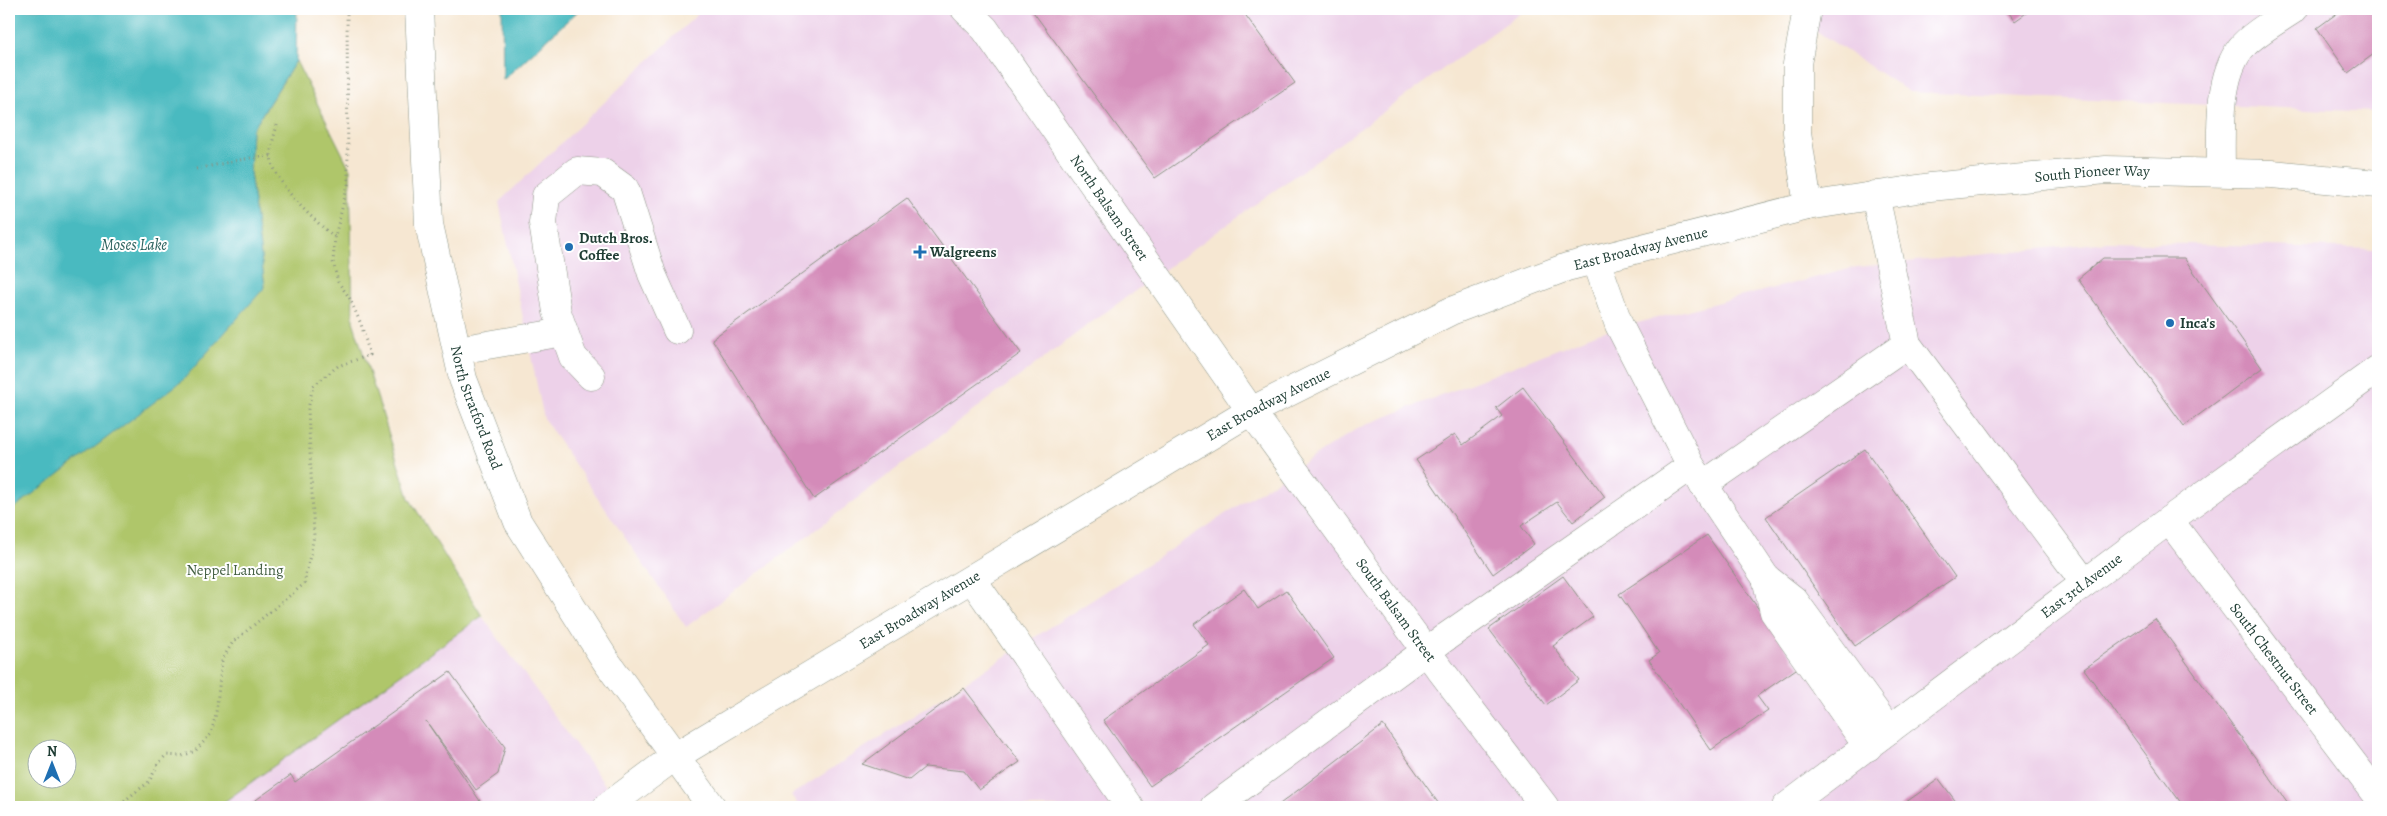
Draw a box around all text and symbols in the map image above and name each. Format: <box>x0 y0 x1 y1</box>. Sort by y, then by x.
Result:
street label: North Balsam Street <box>1066 151 1153 265</box>
street label: South Pioneer Way <box>2034 160 2150 187</box>
street label: East Broadway Avenue <box>1571 222 1710 275</box>
place label: Dutch Bros. Coffee <box>579 228 653 265</box>
water label: Moses Lake <box>101 234 167 256</box>
marker: Dutch Bros. Coffee <box>563 241 575 253</box>
place label: Walgreens <box>929 242 997 262</box>
marker: Walgreens <box>914 246 926 258</box>
place label: Inca's <box>2180 313 2215 333</box>
marker: Inca's <box>2164 317 2176 329</box>
street label: North Stratford Road <box>446 344 507 473</box>
street label: East Broadway Avenue <box>1203 363 1334 445</box>
street label: East 3rd Avenue <box>2036 548 2126 623</box>
street label: South Balsam Street <box>1351 554 1441 666</box>
park label: Neppel Landing <box>186 560 284 580</box>
street label: East Broadway Avenue <box>855 566 984 654</box>
street label: South Chestnut Street <box>2225 599 2323 719</box>
north arrow <box>28 738 78 788</box>
text: N <box>47 742 57 761</box>

